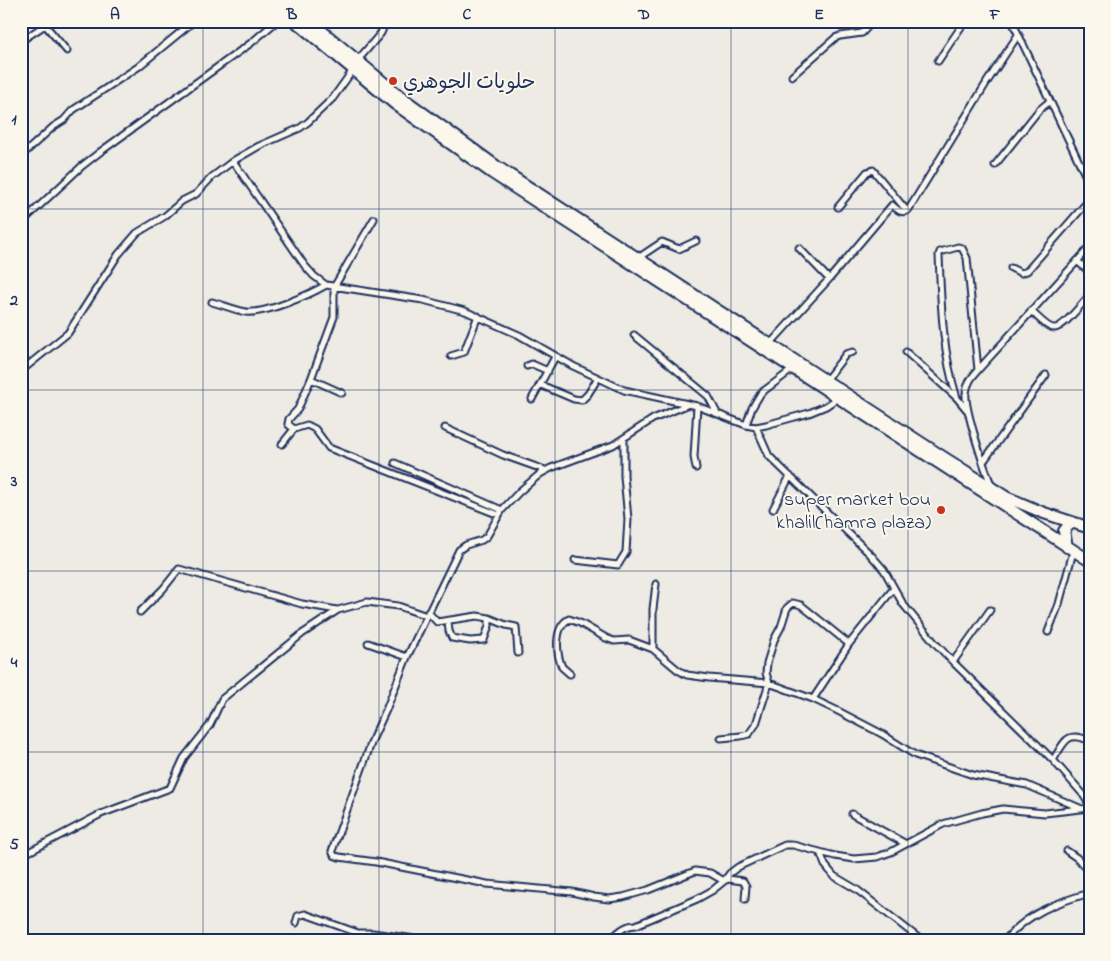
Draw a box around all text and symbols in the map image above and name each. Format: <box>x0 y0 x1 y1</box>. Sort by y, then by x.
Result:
text: A <box>110 3 120 27</box>
text: B <box>286 3 298 27</box>
text: C <box>463 3 472 27</box>
text: D <box>637 3 650 27</box>
text: E <box>814 3 824 27</box>
text: F <box>989 3 1001 27</box>
place label: حلويات الجوهري <box>403 69 535 98</box>
marker: حلويات الجوهري <box>387 75 399 87</box>
text: 1 <box>11 108 17 132</box>
text: 2 <box>9 289 18 313</box>
text: 3 <box>10 470 18 494</box>
place label: super market bou khalil(hamra plaza) <box>776 486 931 538</box>
marker: super market bou khalil(hamra plaza) <box>935 504 947 516</box>
text: 4 <box>10 651 18 675</box>
text: 5 <box>9 833 19 857</box>

